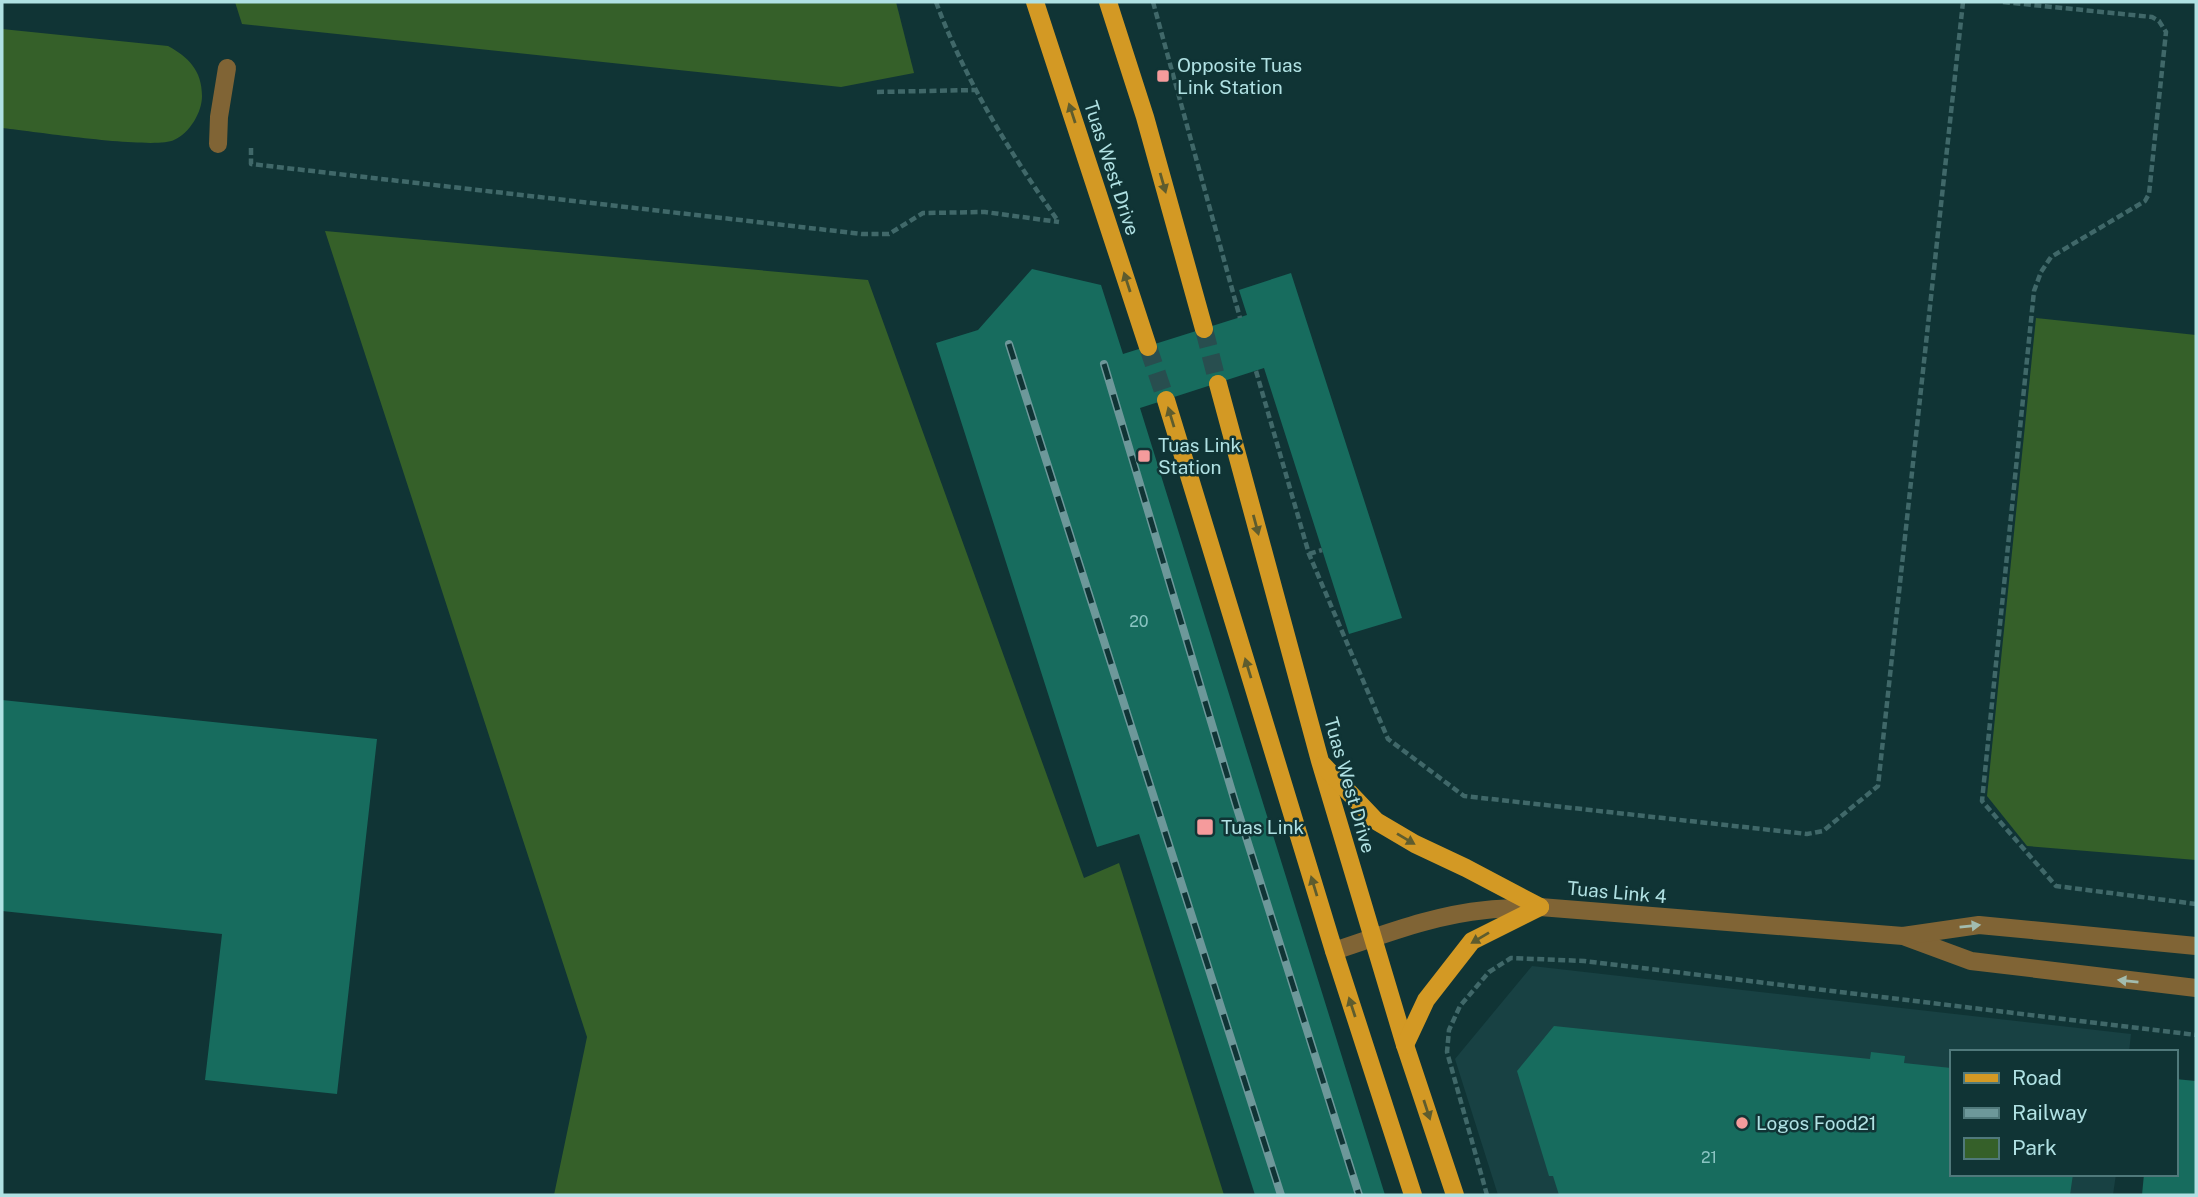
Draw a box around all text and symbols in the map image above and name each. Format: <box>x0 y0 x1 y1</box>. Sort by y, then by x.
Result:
place label: Opposite Tuas Link Station <box>1177 54 1302 98</box>
marker: Opposite Tuas Link Station <box>1155 68 1171 84</box>
street label: Tuas West Drive <box>1080 98 1144 238</box>
one-way arrow <box>1066 103 1077 124</box>
one-way arrow <box>1158 172 1169 194</box>
one-way arrow <box>1121 271 1132 292</box>
one-way arrow <box>1166 406 1176 427</box>
place label: Tuas Link Station <box>1158 434 1242 478</box>
marker: Tuas Link Station <box>1136 448 1152 464</box>
one-way arrow <box>1252 515 1262 536</box>
house number: 20 <box>1129 612 1149 631</box>
one-way arrow <box>1243 657 1253 678</box>
street label: Tuas West Drive <box>1320 715 1380 855</box>
place label: Tuas Link <box>1221 816 1305 838</box>
marker: Tuas Link <box>1195 817 1215 837</box>
one-way arrow <box>1397 833 1416 845</box>
one-way arrow <box>1308 875 1318 896</box>
street label: Tuas Link 4 <box>1566 877 1668 907</box>
one-way arrow <box>1960 921 1982 932</box>
one-way arrow <box>1470 932 1490 945</box>
one-way arrow <box>2117 975 2139 986</box>
one-way arrow <box>1346 996 1357 1017</box>
legend <box>1950 1050 2177 1176</box>
text: Road <box>2012 1065 2062 1090</box>
one-way arrow <box>1422 1100 1433 1121</box>
text: Railway <box>2012 1100 2088 1125</box>
place label: Logos Food21 <box>1756 1112 1877 1134</box>
marker: Logos Food21 <box>1734 1115 1750 1131</box>
text: Park <box>2012 1135 2057 1160</box>
house number: 21 <box>1701 1148 1717 1167</box>

